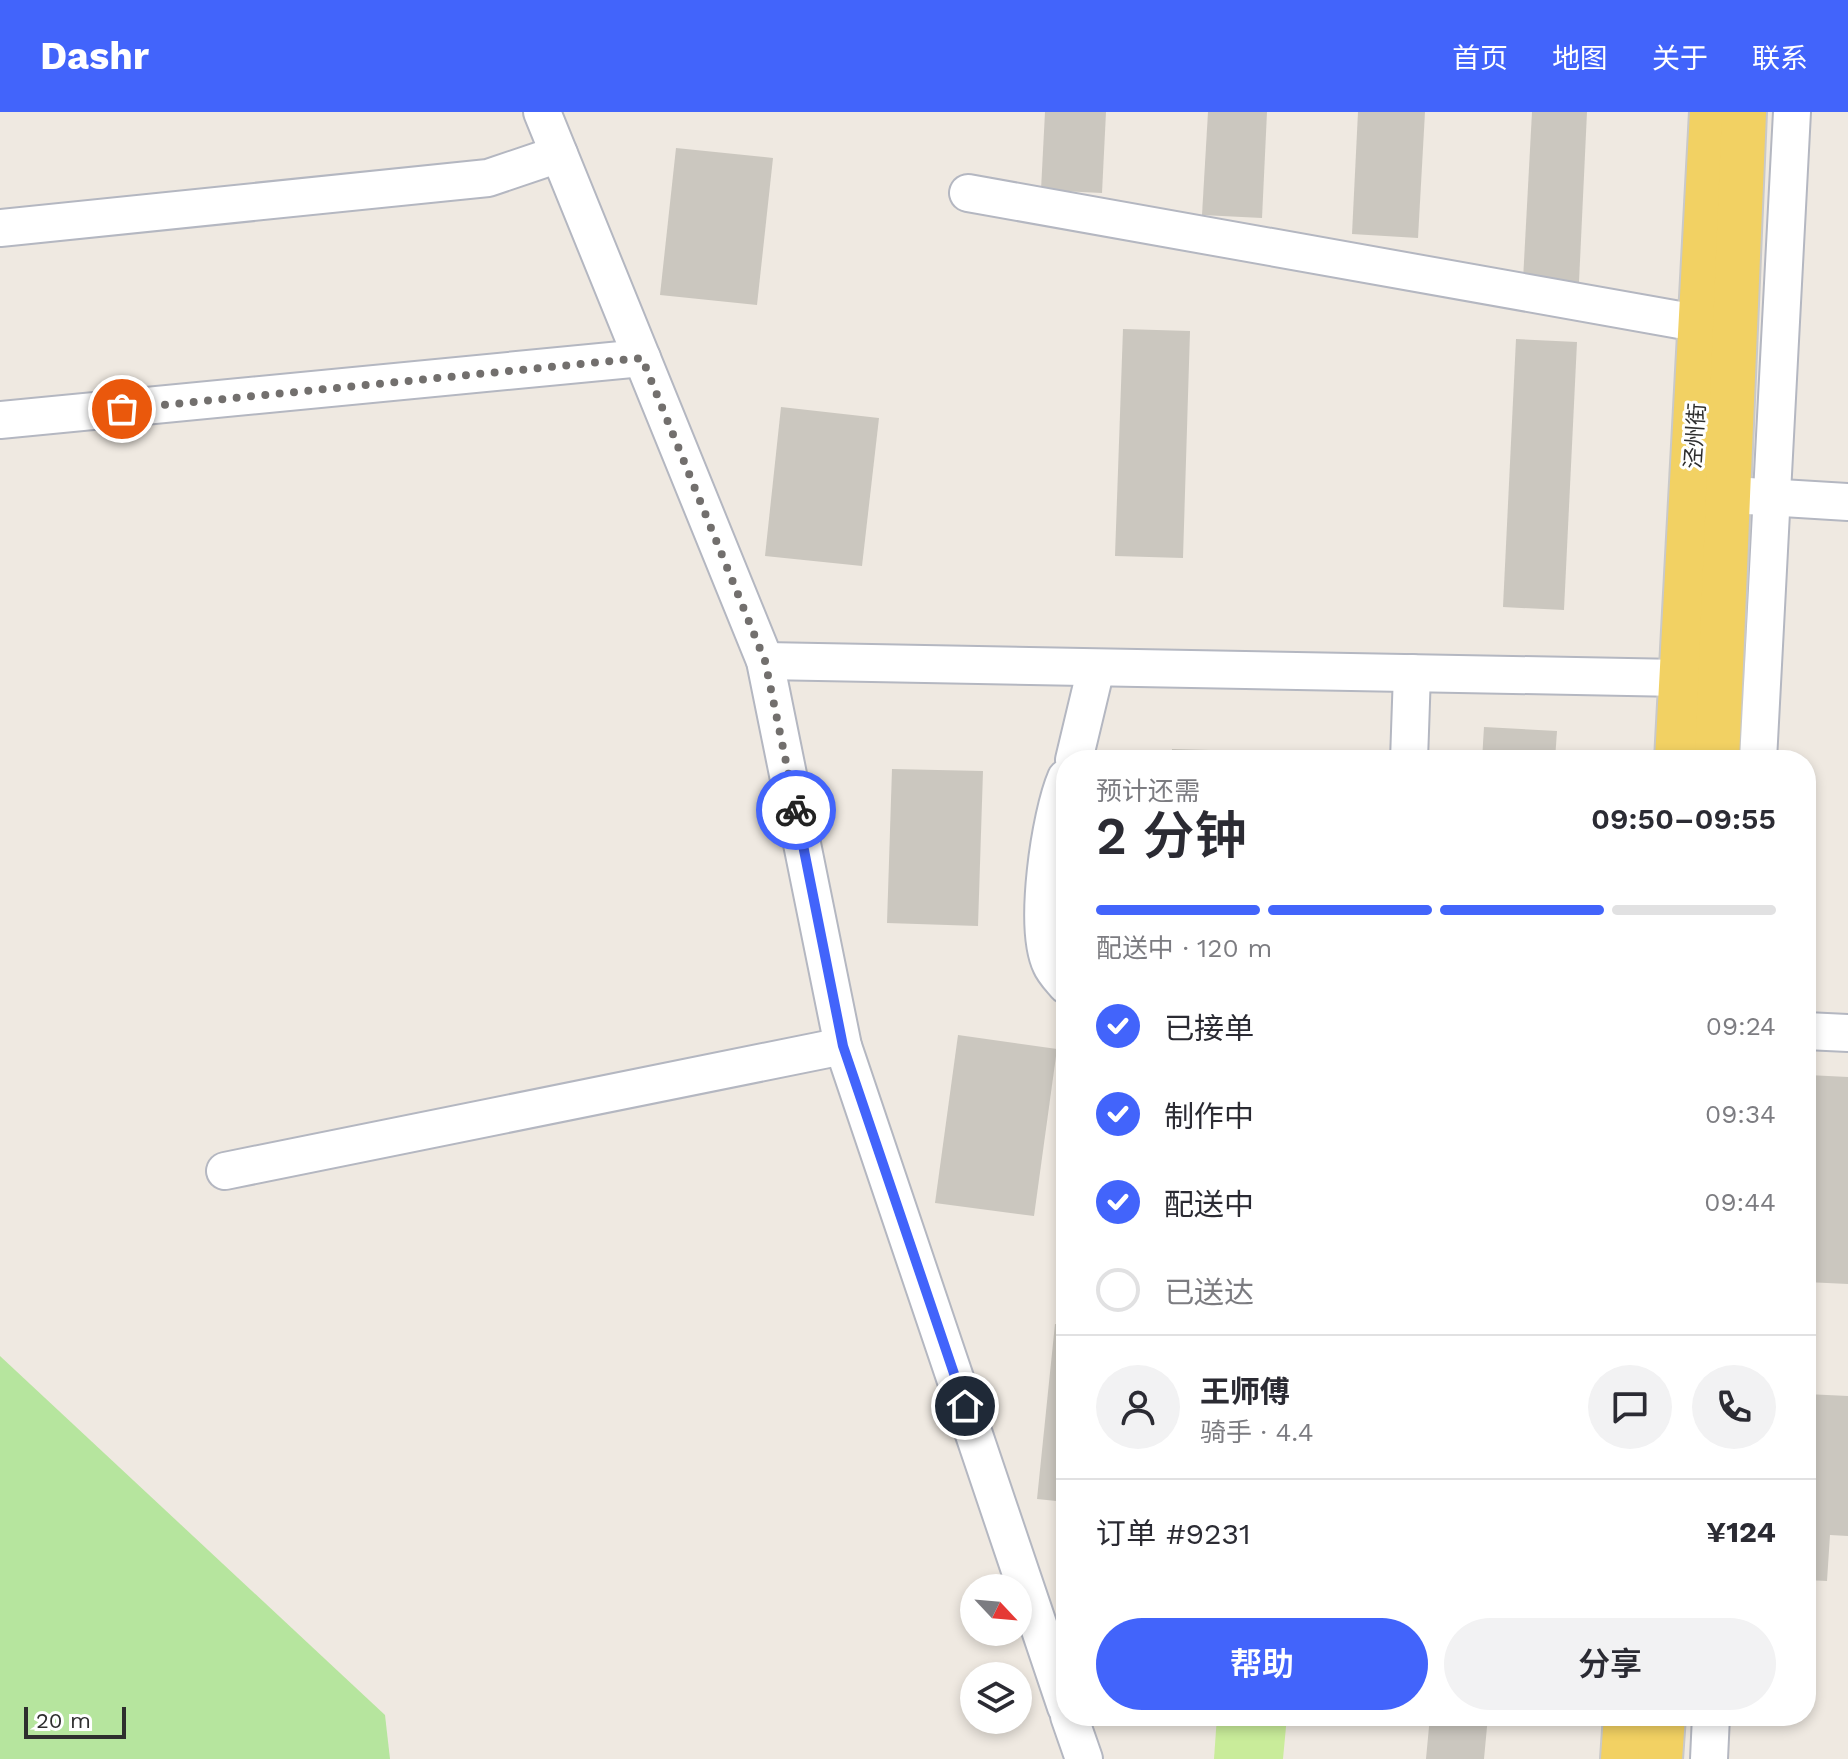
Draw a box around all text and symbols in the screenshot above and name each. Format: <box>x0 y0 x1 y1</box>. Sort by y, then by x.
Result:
text: Dashr <box>40 34 149 78</box>
text: 首页 <box>1452 42 1508 75</box>
text: 地图 <box>1552 42 1608 75</box>
text: 关于 <box>1652 42 1708 75</box>
text: 联系 <box>1752 42 1808 75</box>
pin <box>88 375 156 443</box>
icon: bag <box>100 387 144 431</box>
street label: 泾州街 <box>1680 402 1710 470</box>
courier <box>756 770 836 850</box>
text: 预计还需 <box>1096 776 1200 806</box>
icon: bike <box>774 788 818 832</box>
text: 09:50–09:55 <box>1591 801 1776 836</box>
text: 2 分钟 <box>1096 806 1247 867</box>
text: 配送中 · 120 m <box>1096 933 1272 963</box>
icon: check <box>1096 1004 1140 1048</box>
text: 已接单 <box>1164 1011 1254 1046</box>
text: 09:24 <box>1706 1011 1776 1041</box>
icon: check <box>1096 1092 1140 1136</box>
text: 制作中 <box>1164 1099 1254 1134</box>
text: 09:34 <box>1705 1099 1776 1129</box>
icon: check <box>1096 1180 1140 1224</box>
text: 配送中 <box>1164 1187 1254 1222</box>
text: 09:44 <box>1704 1187 1776 1217</box>
text: 已送达 <box>1164 1275 1254 1310</box>
button: person <box>1096 1365 1180 1449</box>
button: chat <box>1588 1365 1672 1449</box>
button: phone <box>1692 1365 1776 1449</box>
pin <box>931 1372 999 1440</box>
text: 王师傅 <box>1200 1374 1290 1409</box>
icon: home <box>943 1384 987 1428</box>
text: 骑手 · 4.4 <box>1200 1417 1314 1447</box>
text: ¥124 <box>1706 1514 1776 1549</box>
text: 订单 #9231 <box>1096 1516 1251 1551</box>
north arrow <box>960 1574 1032 1646</box>
map controls <box>960 1574 1032 1734</box>
button: 帮助 <box>1096 1618 1428 1710</box>
button: 分享 <box>1444 1618 1776 1710</box>
button: layers <box>960 1662 1032 1734</box>
scale bar <box>24 1703 126 1739</box>
text: 20 m <box>36 1708 91 1733</box>

